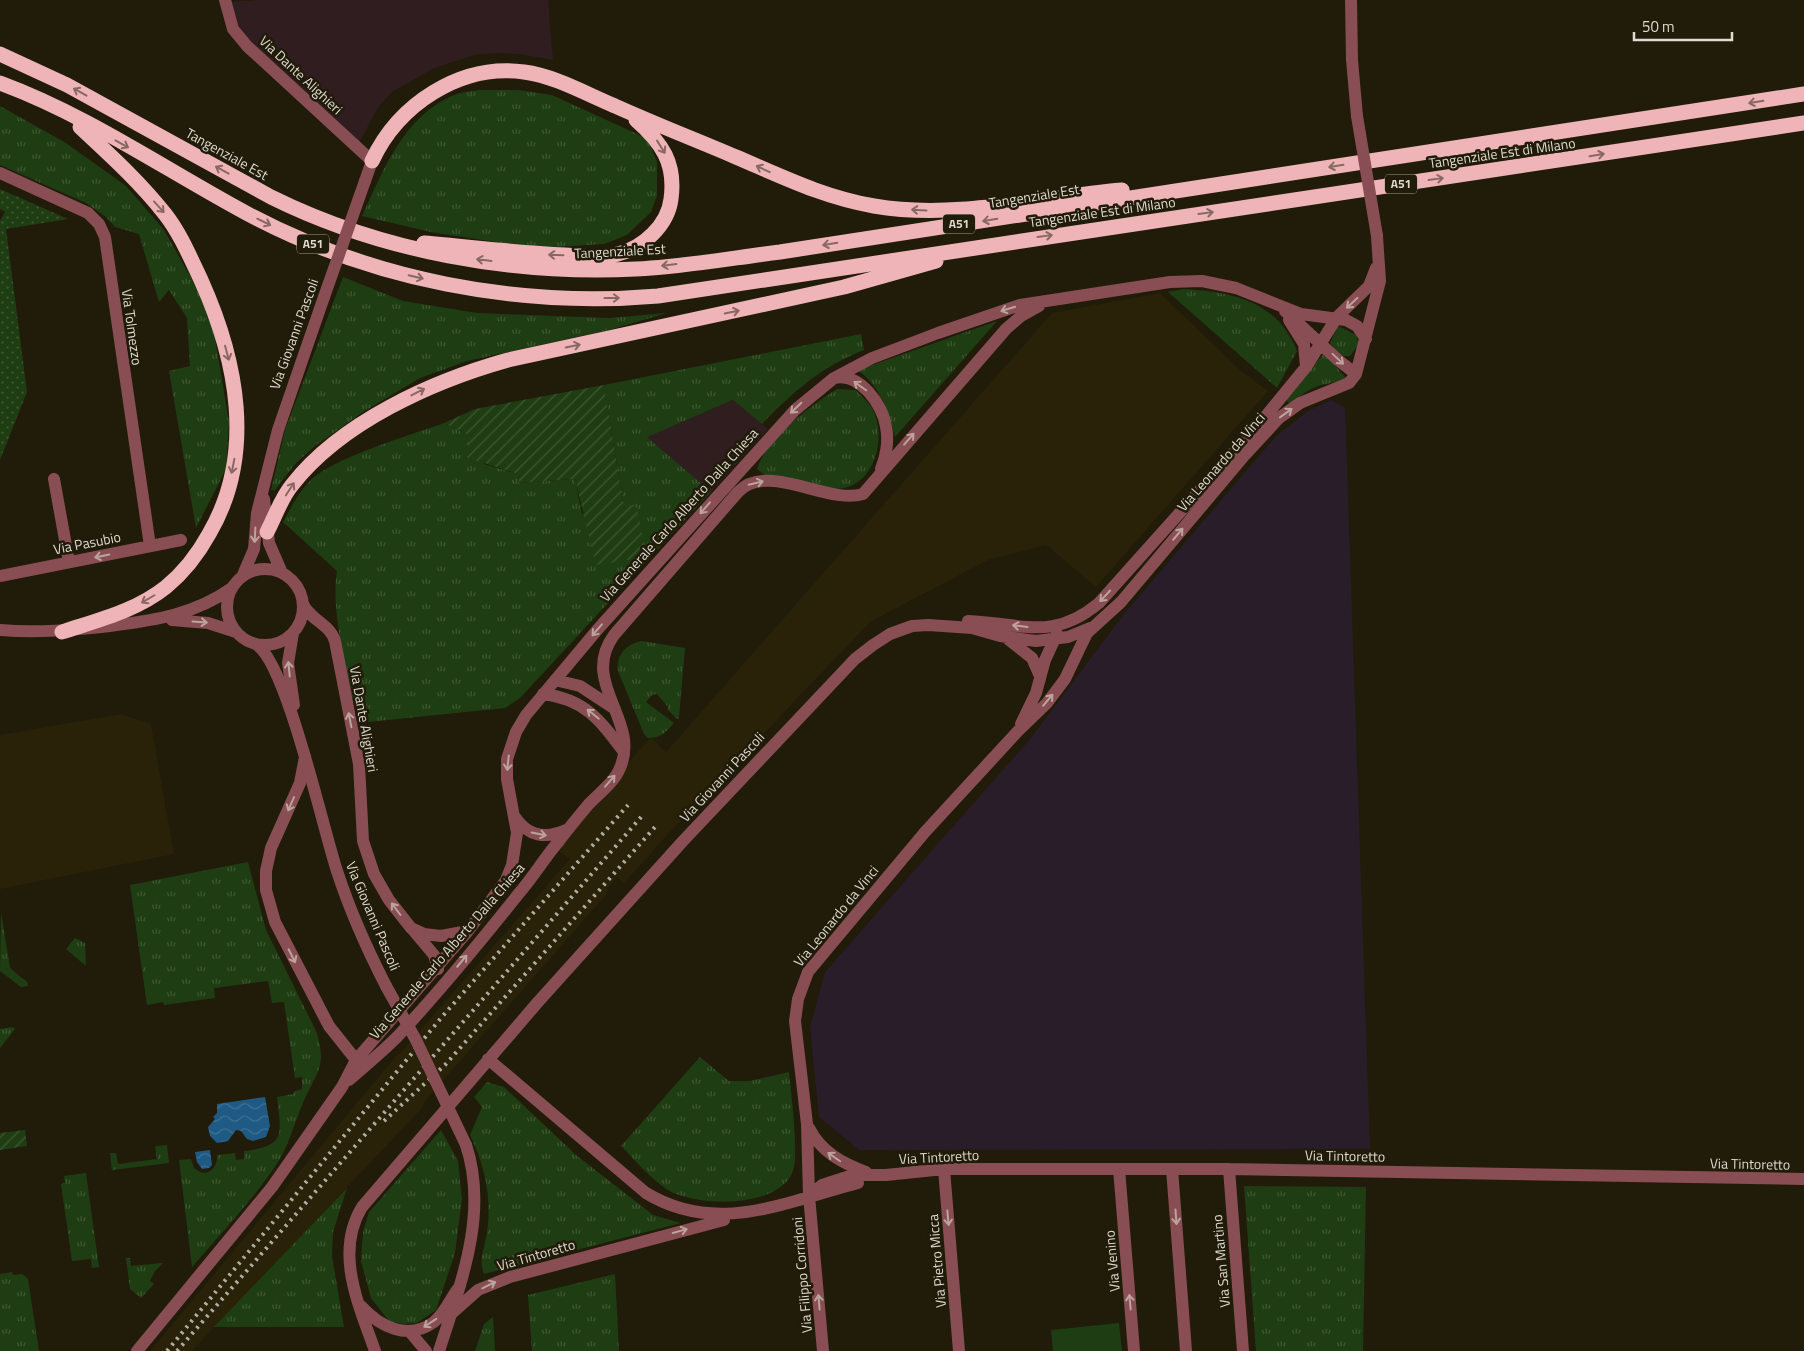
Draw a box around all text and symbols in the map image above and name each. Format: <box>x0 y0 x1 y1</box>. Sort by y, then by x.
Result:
scale bar <box>1634 10 1732 42</box>
text: 50 m <box>1642 15 1675 38</box>
street label: Via Dante Alighieri <box>255 30 348 119</box>
one-way arrow <box>72 87 87 97</box>
one-way arrow <box>1748 97 1764 107</box>
street label: Tangenziale Est <box>182 122 272 185</box>
street label: Tangenziale Est di Milano <box>1427 132 1577 173</box>
one-way arrow <box>114 139 129 149</box>
one-way arrow <box>657 139 667 153</box>
one-way arrow <box>1589 149 1605 159</box>
one-way arrow <box>1328 161 1344 171</box>
one-way arrow <box>756 164 771 174</box>
one-way arrow <box>216 165 230 175</box>
road number: A51 <box>1385 174 1417 193</box>
one-way arrow <box>1428 174 1444 184</box>
street label: Tangenziale Est <box>987 178 1081 213</box>
street label: Tangenziale Est di Milano <box>1027 191 1177 232</box>
one-way arrow <box>153 200 164 213</box>
one-way arrow <box>911 205 928 215</box>
one-way arrow <box>1198 208 1214 218</box>
road number: A51 <box>943 214 975 233</box>
one-way arrow <box>983 215 999 225</box>
one-way arrow <box>256 218 271 227</box>
one-way arrow <box>1037 231 1053 241</box>
road number: A51 <box>297 234 329 253</box>
street label: Tangenziale Est <box>574 238 666 263</box>
one-way arrow <box>822 240 838 250</box>
one-way arrow <box>548 250 564 259</box>
one-way arrow <box>476 255 492 265</box>
one-way arrow <box>661 260 677 270</box>
one-way arrow <box>408 273 424 282</box>
street label: Via Giovanni Pascoli <box>264 275 323 392</box>
street label: Via Tolmezzo <box>117 287 148 366</box>
one-way arrow <box>604 293 620 303</box>
one-way arrow <box>1346 297 1359 309</box>
one-way arrow <box>1000 305 1016 315</box>
one-way arrow <box>724 307 740 316</box>
one-way arrow <box>565 341 581 350</box>
one-way arrow <box>223 344 233 360</box>
one-way arrow <box>1332 354 1345 365</box>
one-way arrow <box>854 380 867 391</box>
one-way arrow <box>411 387 426 397</box>
one-way arrow <box>790 402 802 415</box>
street label: Via Leonardo da Vinci <box>1172 408 1270 516</box>
one-way arrow <box>1279 408 1293 418</box>
street label: Via Generale Carlo Alberto Dalla Chiesa <box>595 423 763 606</box>
one-way arrow <box>904 432 915 445</box>
one-way arrow <box>228 458 237 474</box>
one-way arrow <box>747 478 763 487</box>
one-way arrow <box>284 482 295 496</box>
one-way arrow <box>699 502 710 515</box>
street label: Via Pasubio <box>51 526 122 559</box>
one-way arrow <box>250 526 259 542</box>
one-way arrow <box>1172 528 1183 541</box>
one-way arrow <box>94 551 110 561</box>
one-way arrow <box>1099 590 1111 603</box>
one-way arrow <box>142 595 156 605</box>
one-way arrow <box>192 618 208 627</box>
one-way arrow <box>1012 621 1028 631</box>
one-way arrow <box>592 623 603 636</box>
one-way arrow <box>284 662 294 678</box>
street label: Via Dante Alighieri <box>345 664 384 774</box>
one-way arrow <box>1043 694 1054 707</box>
one-way arrow <box>587 709 600 720</box>
one-way arrow <box>345 713 355 729</box>
street label: Via Giovanni Pascoli <box>674 727 769 826</box>
one-way arrow <box>503 754 513 770</box>
one-way arrow <box>605 775 616 788</box>
one-way arrow <box>285 796 295 811</box>
one-way arrow <box>530 830 546 840</box>
street label: Via Giovanni Pascoli <box>341 858 406 974</box>
street label: Via Generale Carlo Alberto Dalla Chiesa <box>364 858 529 1043</box>
street label: Via Leonardo da Vinci <box>788 861 883 971</box>
one-way arrow <box>390 903 401 916</box>
one-way arrow <box>288 948 297 963</box>
one-way arrow <box>456 954 468 967</box>
street label: Via Tintoretto <box>898 1144 980 1169</box>
street label: Via Tintoretto <box>1305 1144 1385 1167</box>
one-way arrow <box>828 1151 841 1162</box>
street label: Via Tintoretto <box>1710 1152 1790 1175</box>
one-way arrow <box>1171 1209 1180 1225</box>
one-way arrow <box>943 1210 953 1226</box>
street label: Via Pietro Micca <box>922 1213 951 1309</box>
street label: Via San Martino <box>1206 1214 1235 1308</box>
street label: Via Filippo Corridoni <box>786 1216 817 1334</box>
one-way arrow <box>672 1226 688 1235</box>
street label: Via Venino <box>1098 1229 1125 1293</box>
street label: Via Tintoretto <box>494 1233 577 1276</box>
one-way arrow <box>482 1280 497 1290</box>
one-way arrow <box>814 1295 824 1311</box>
one-way arrow <box>1125 1295 1135 1311</box>
one-way arrow <box>423 1318 437 1328</box>

